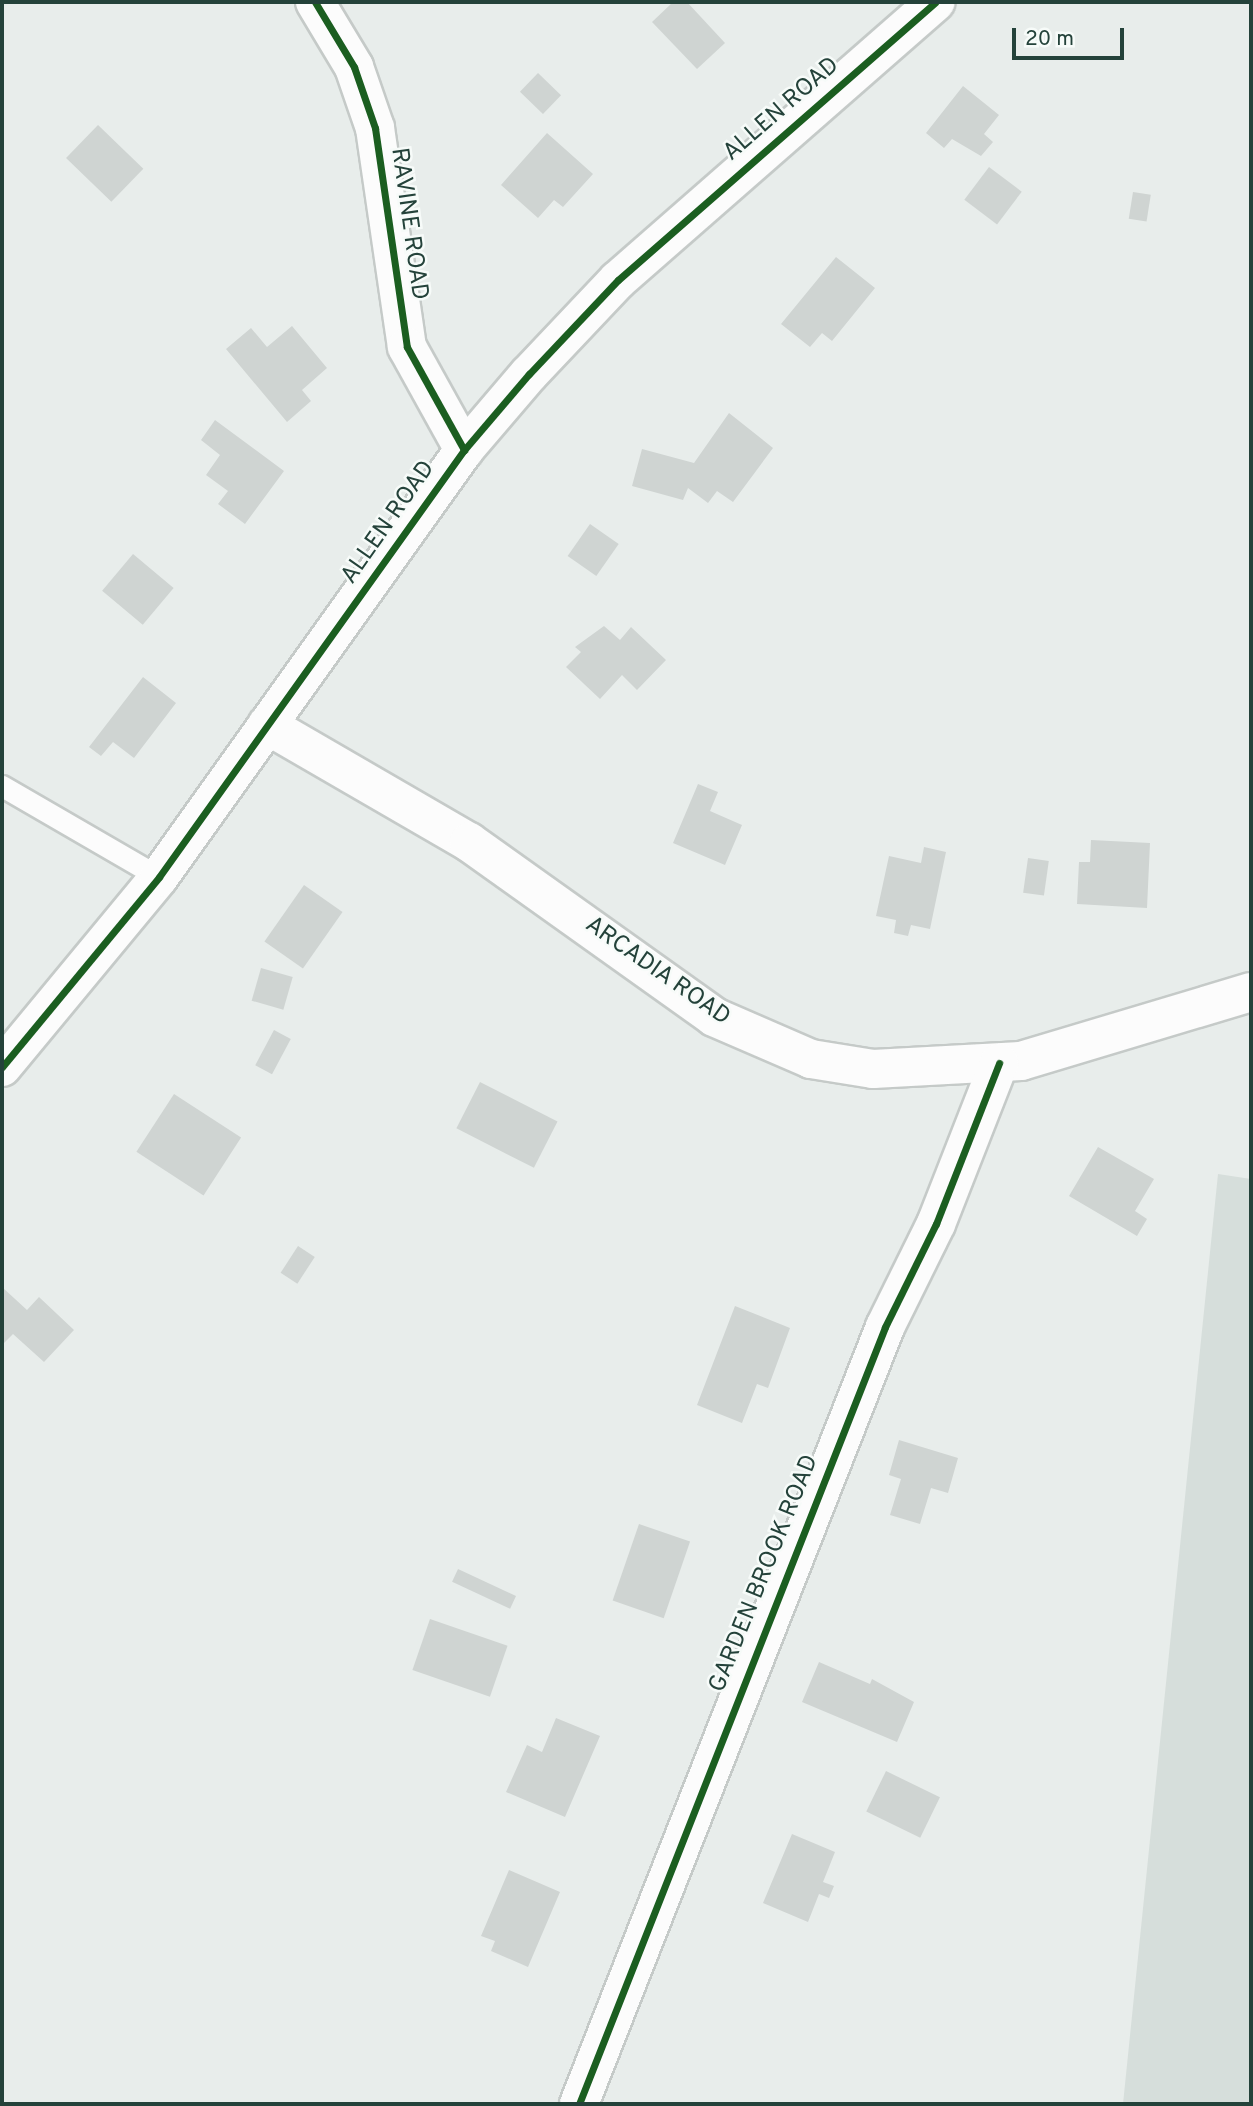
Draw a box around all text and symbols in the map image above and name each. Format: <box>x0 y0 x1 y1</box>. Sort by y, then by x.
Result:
scale bar <box>1015 14 1127 58</box>
text: 20 m <box>1025 26 1074 53</box>
street label: ALLEN ROAD <box>718 52 846 168</box>
street label: RAVINE ROAD <box>383 146 433 302</box>
street label: ALLEN ROAD <box>336 456 442 590</box>
street label: ARCADIA ROAD <box>579 911 735 1033</box>
street label: GARDEN BROOK ROAD <box>704 1451 826 1697</box>

